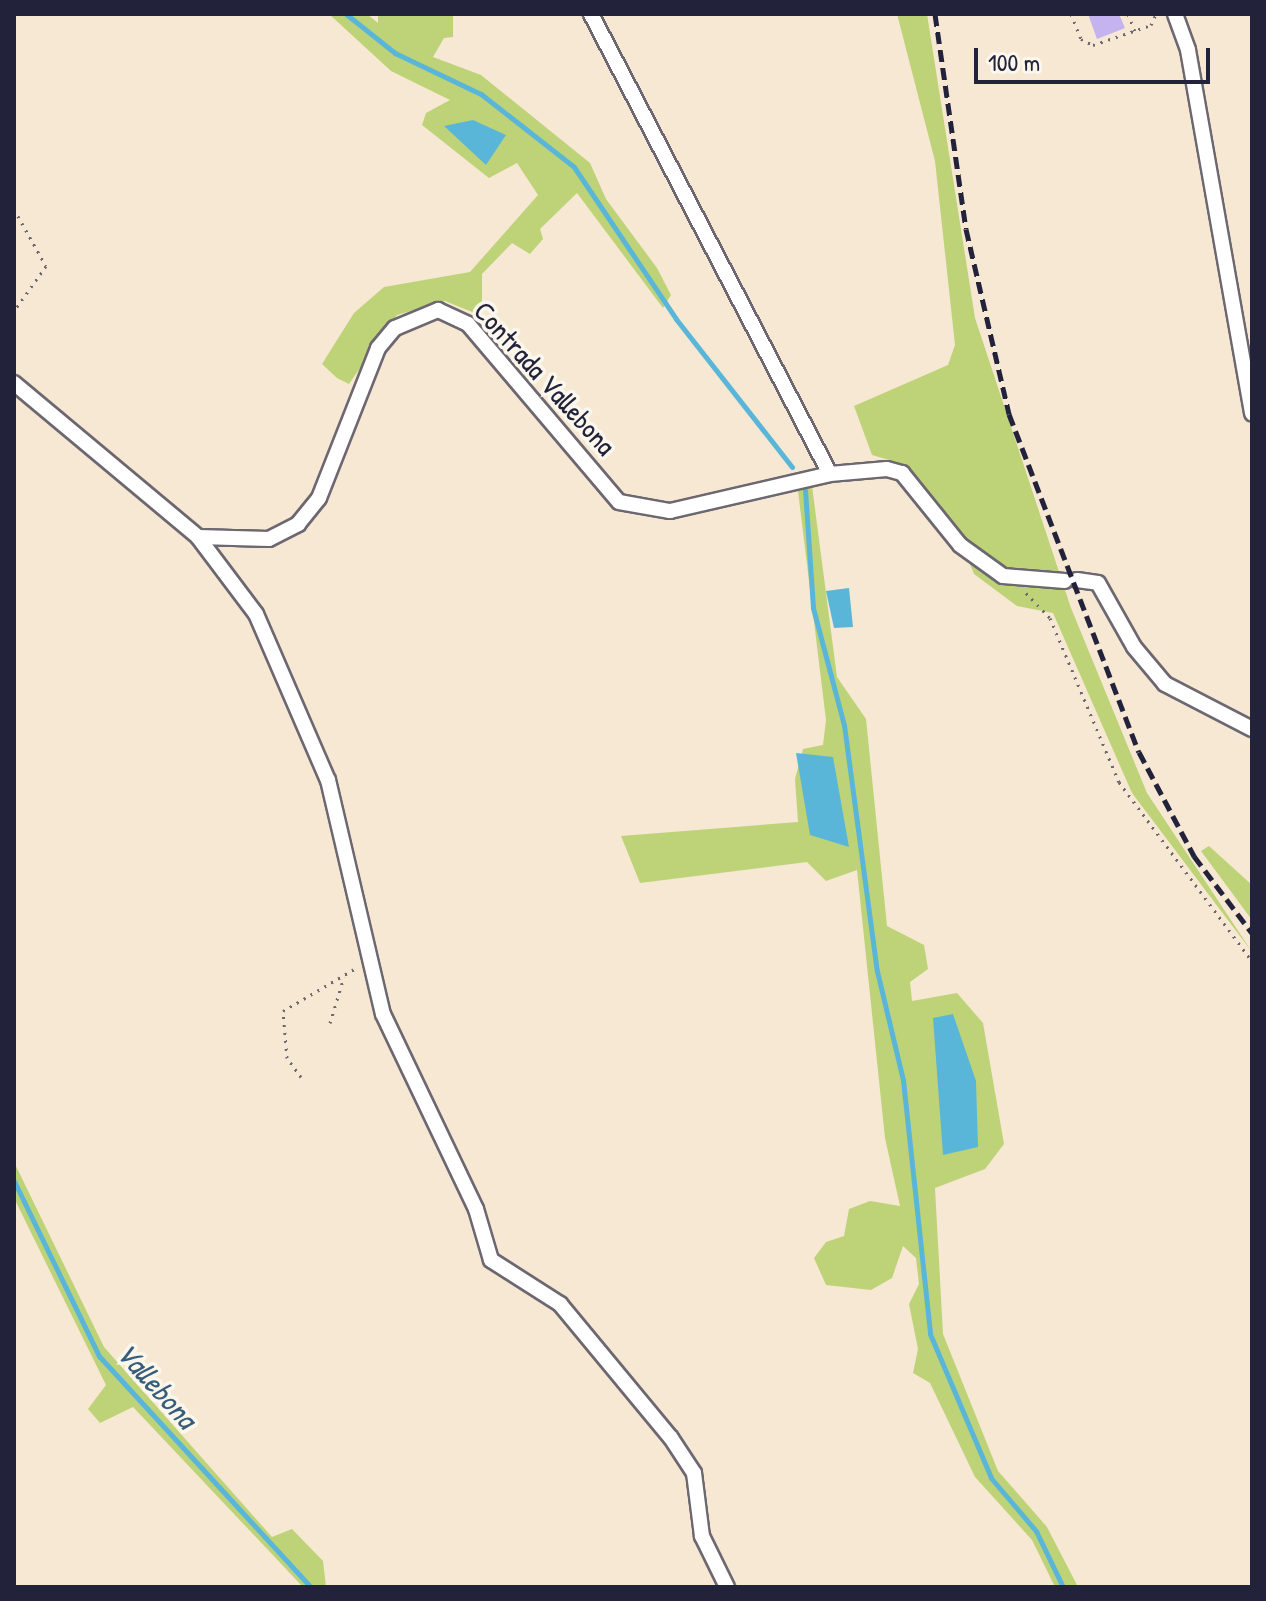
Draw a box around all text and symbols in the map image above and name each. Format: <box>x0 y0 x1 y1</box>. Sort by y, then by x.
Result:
scale bar <box>978 32 1214 82</box>
text: 100 m <box>988 46 1040 78</box>
street label: Contrada Vallebona <box>467 294 623 462</box>
water label: Vallebona <box>109 1335 205 1435</box>

